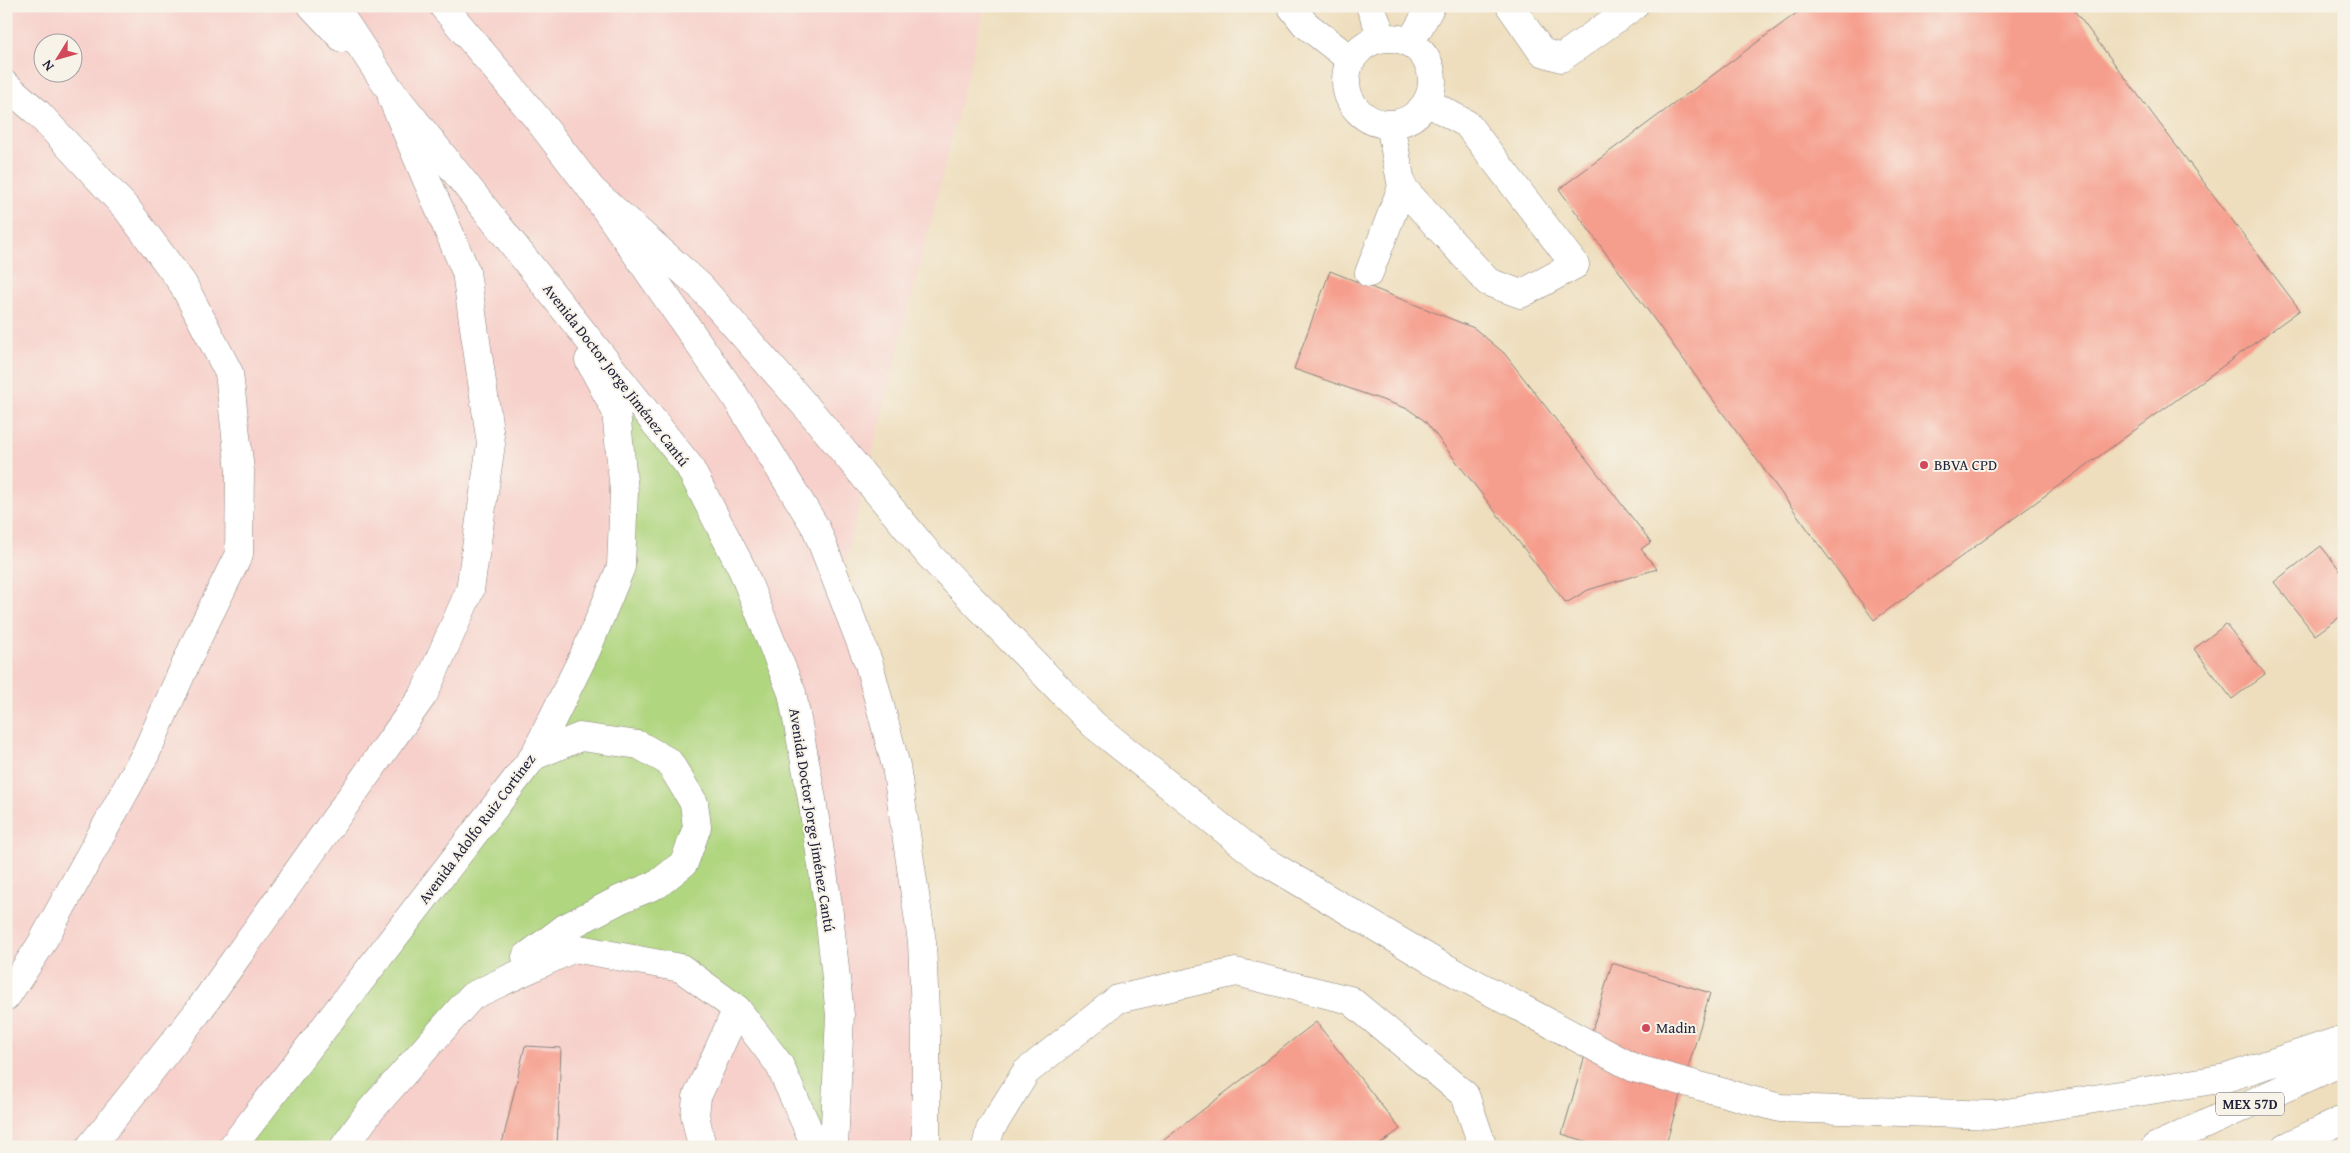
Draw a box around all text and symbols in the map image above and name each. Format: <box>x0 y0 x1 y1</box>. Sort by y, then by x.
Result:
north arrow <box>32 32 82 82</box>
text: N <box>36 56 58 76</box>
street label: Avenida Doctor Jorge Jiménez Cantú <box>538 279 695 471</box>
place label: BBVA CPD <box>1934 454 1997 475</box>
marker: BBVA CPD <box>1918 459 1930 471</box>
street label: Avenida Doctor Jorge Jiménez Cantú <box>784 706 841 934</box>
street label: Avenida Adolfo Ruiz Cortinez <box>413 749 540 908</box>
place label: Madin <box>1656 1017 1697 1038</box>
marker: Madin <box>1640 1022 1652 1034</box>
road number: MEX 57D <box>2216 1092 2284 1116</box>

